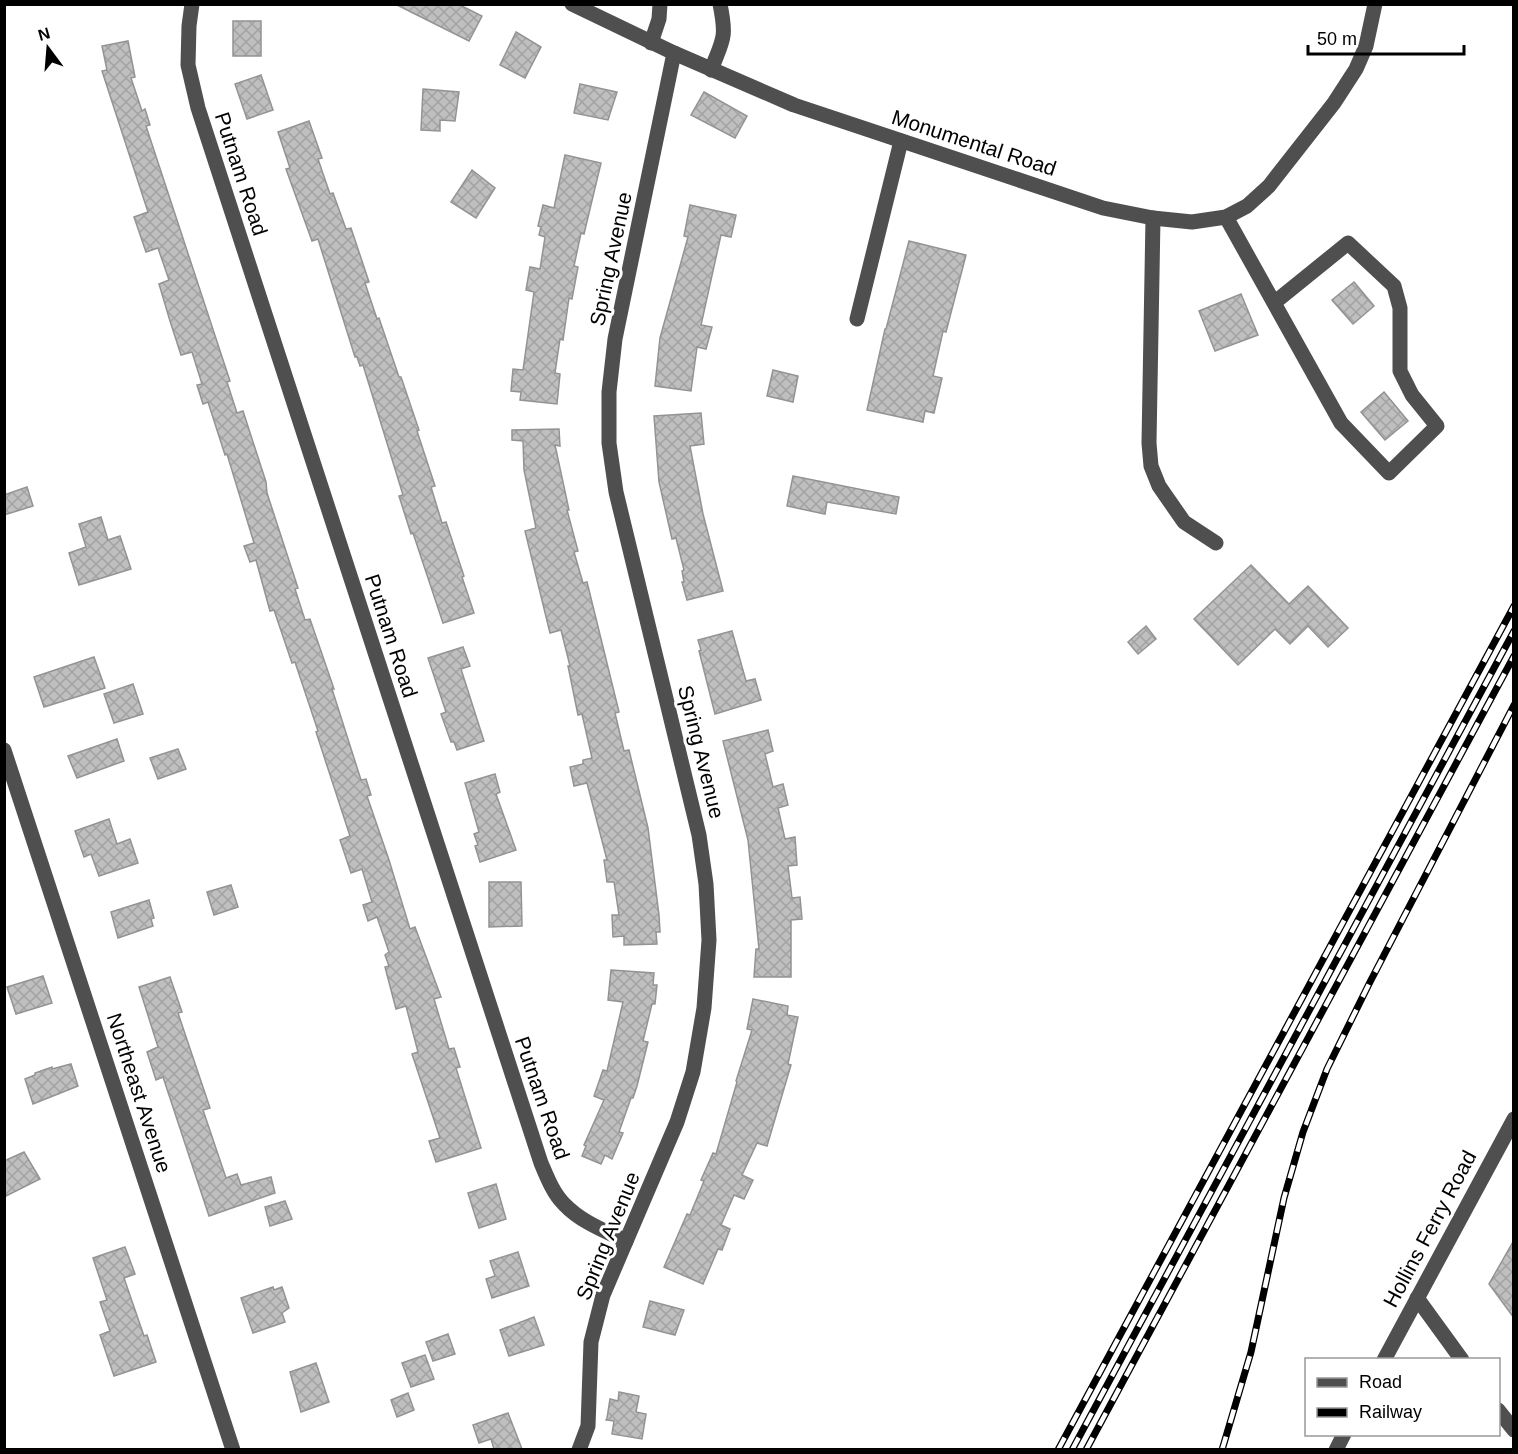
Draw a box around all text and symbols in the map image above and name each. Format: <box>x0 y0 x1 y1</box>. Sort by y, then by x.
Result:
north arrow <box>18 18 78 78</box>
scale bar <box>1308 18 1464 56</box>
text: N <box>36 24 52 44</box>
text: 50 m <box>1317 29 1357 49</box>
street label: Monumental Road <box>889 105 1059 180</box>
street label: Putnam Road <box>211 109 272 238</box>
street label: Spring Avenue <box>585 190 636 328</box>
street label: Putnam Road <box>361 571 422 700</box>
street label: Spring Avenue <box>674 683 729 821</box>
street label: Northeast Avenue <box>103 1010 176 1176</box>
street label: Putnam Road <box>511 1033 574 1162</box>
street label: Hollins Ferry Road <box>1379 1147 1481 1311</box>
street label: Spring Avenue <box>571 1168 644 1303</box>
legend <box>1305 1358 1500 1436</box>
text: Road <box>1359 1372 1402 1392</box>
text: Railway <box>1359 1402 1422 1422</box>

